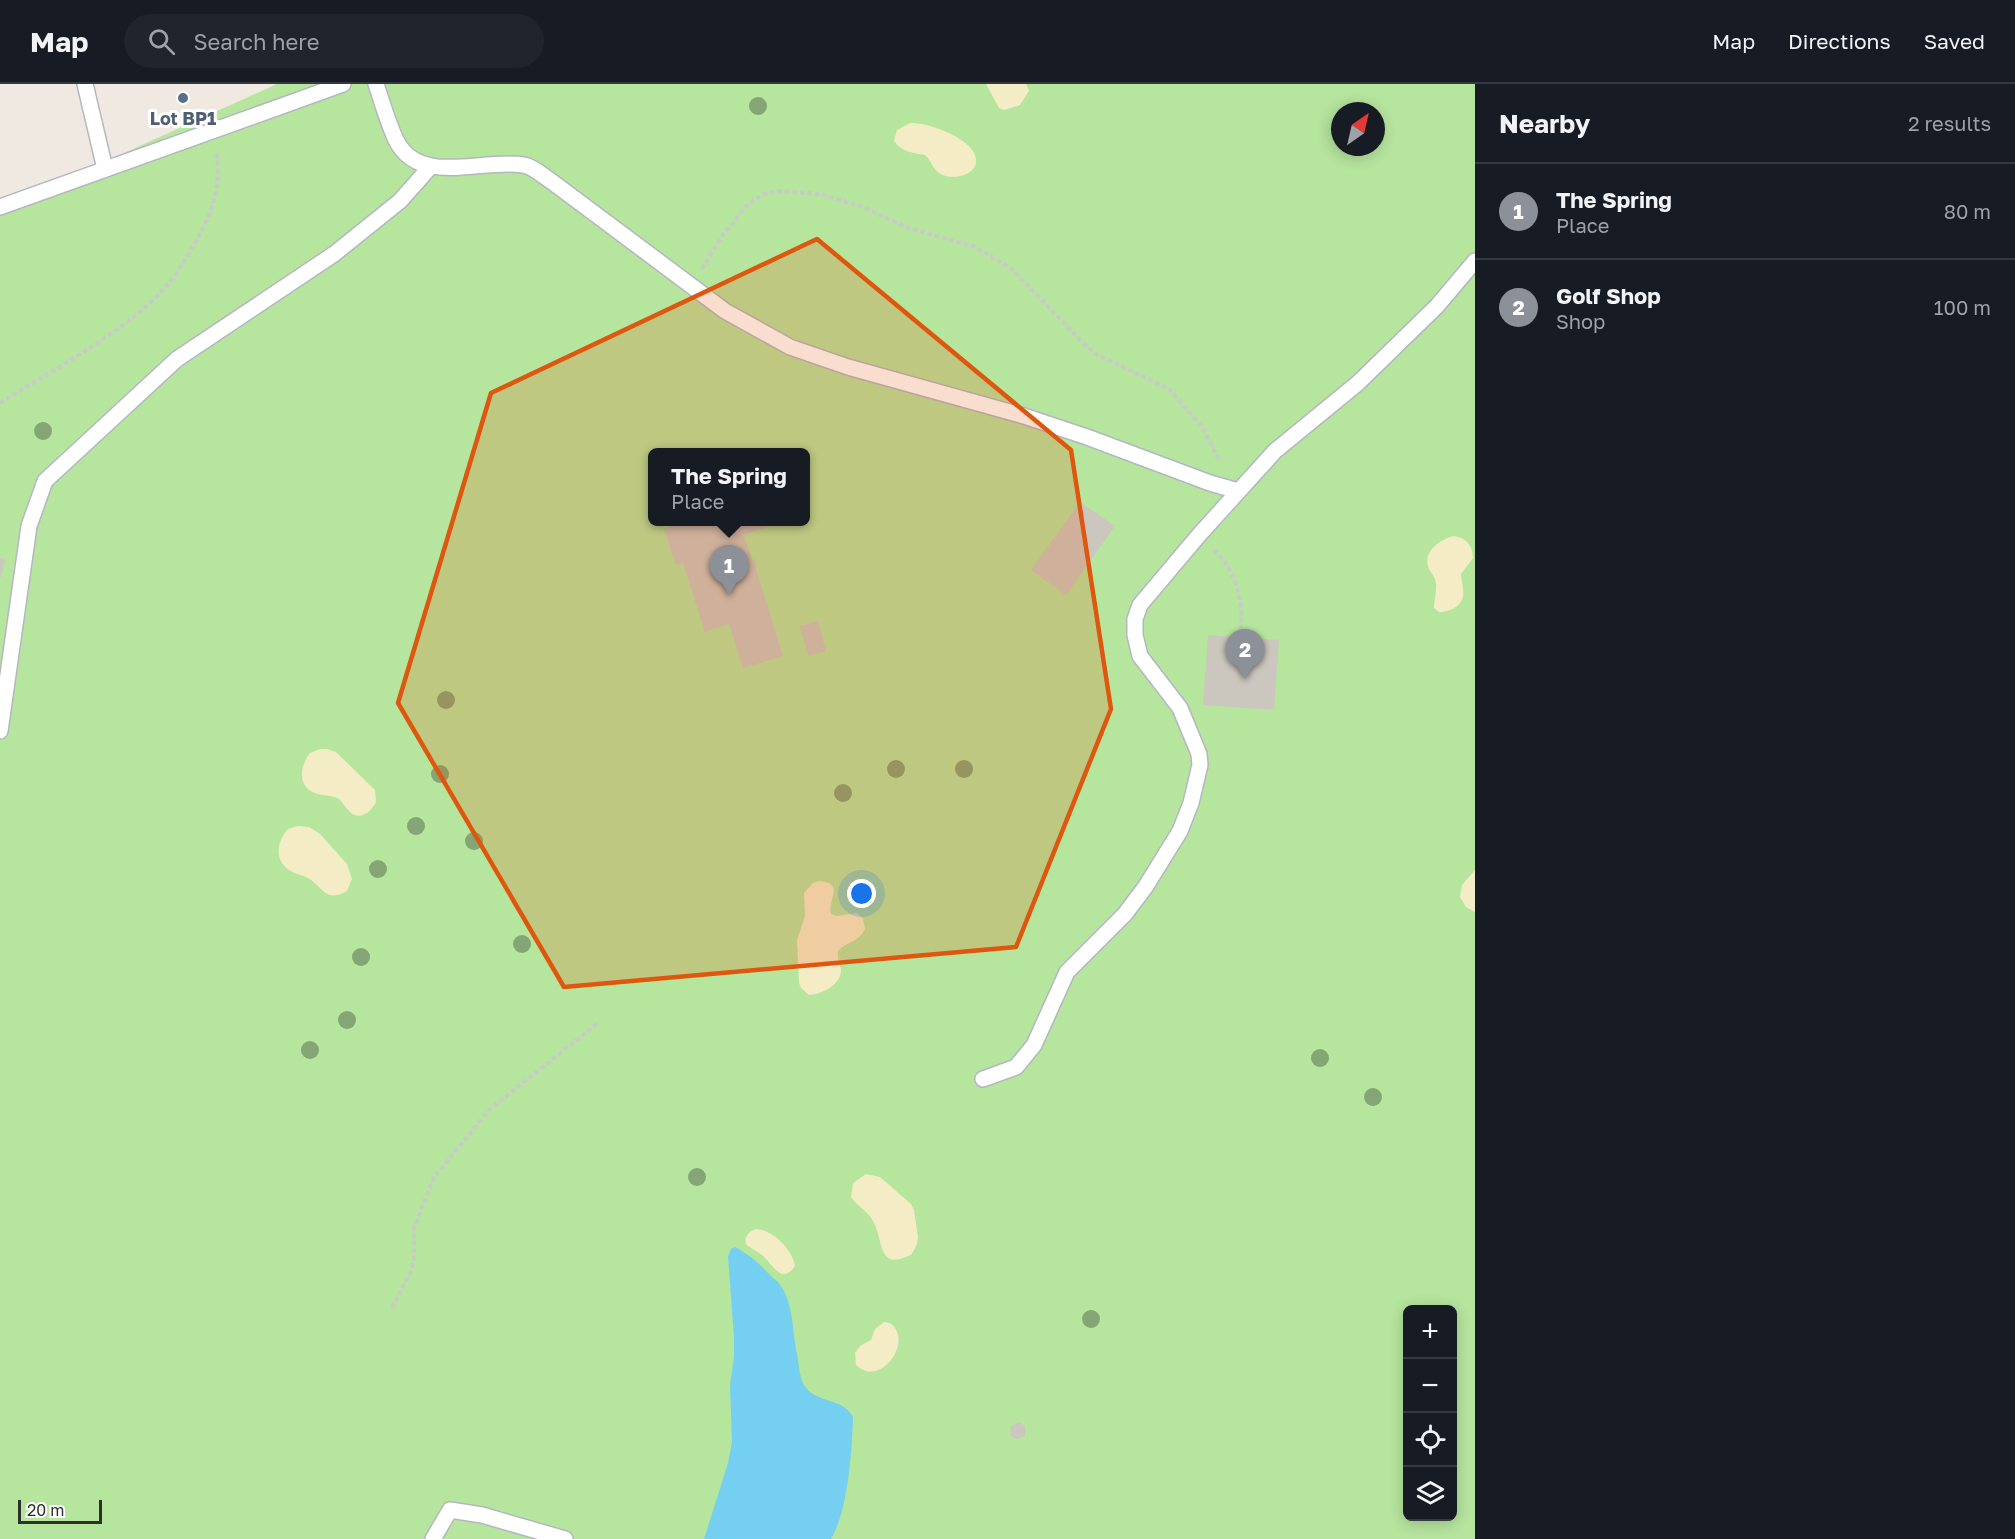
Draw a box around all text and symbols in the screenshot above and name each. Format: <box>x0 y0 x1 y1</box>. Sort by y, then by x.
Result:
search box <box>124 14 544 68</box>
text: Map <box>30 25 88 58</box>
icon: search <box>145 25 178 58</box>
text: Search here <box>193 28 319 55</box>
text: Map <box>1712 28 1755 54</box>
text: Directions <box>1788 28 1891 54</box>
text: Saved <box>1924 28 1985 54</box>
marker: Lot BP1 <box>176 91 190 105</box>
north arrow <box>1331 102 1385 156</box>
place label: Lot BP1 <box>150 107 216 129</box>
text: Nearby <box>1499 108 1590 139</box>
text: 2 results <box>1908 111 1991 135</box>
text: The Spring <box>1556 186 1672 213</box>
text: 1 <box>1513 199 1524 223</box>
text: 80 m <box>1944 199 1991 223</box>
text: Place <box>1556 213 1609 237</box>
text: Golf Shop <box>1556 282 1661 309</box>
text: 2 <box>1512 295 1525 319</box>
text: 100 m <box>1934 295 1991 319</box>
text: Shop <box>1556 309 1605 333</box>
popup <box>648 448 810 526</box>
text: The Spring <box>671 462 787 489</box>
text: Place <box>671 489 724 513</box>
pin: 1 <box>710 546 748 595</box>
pin: 2 <box>1226 630 1264 679</box>
your location <box>847 879 876 908</box>
map controls <box>1403 1305 1457 1521</box>
button: + <box>1403 1305 1457 1359</box>
button: − <box>1403 1359 1457 1413</box>
button: locate <box>1403 1413 1457 1467</box>
button: layers <box>1403 1467 1457 1521</box>
scale bar <box>18 1497 102 1524</box>
text: 20 m <box>27 1500 64 1520</box>

